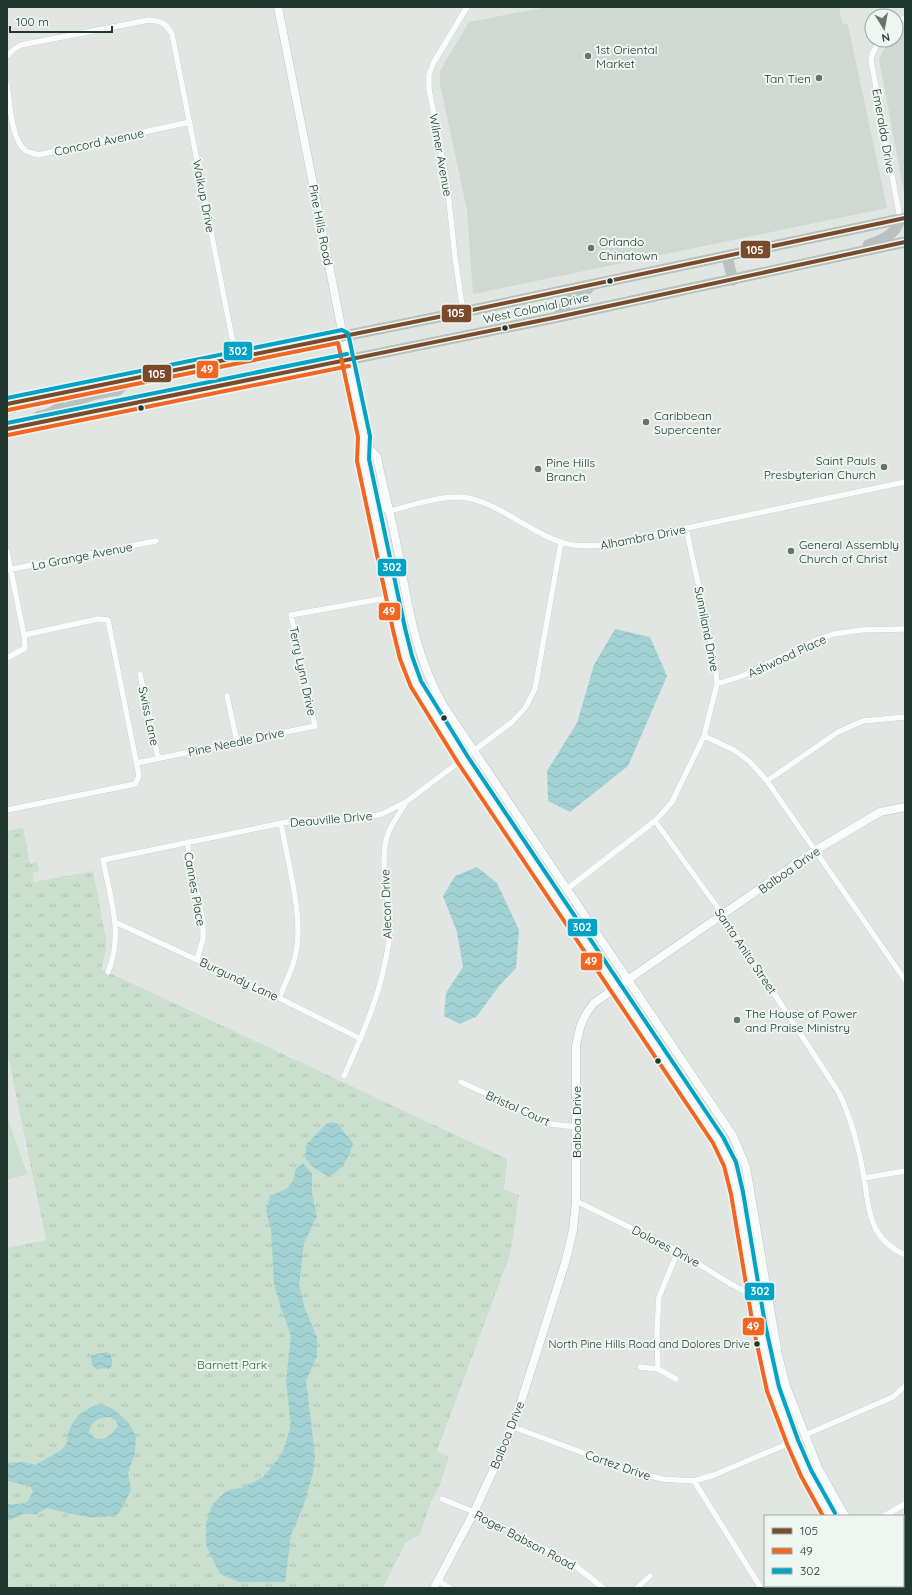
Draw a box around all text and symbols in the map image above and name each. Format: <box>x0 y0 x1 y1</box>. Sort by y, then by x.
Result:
scale bar <box>10 8 112 34</box>
north arrow <box>864 8 904 48</box>
text: 100 m <box>16 14 49 29</box>
text: N <box>881 30 891 45</box>
place label: 1st Oriental Market <box>596 42 658 71</box>
marker: 1st Oriental Market <box>583 51 593 61</box>
place label: Tan Tien <box>764 71 811 86</box>
marker: Tan Tien <box>814 73 824 83</box>
street label: Emeralda Drive <box>869 88 899 175</box>
street label: Wilmer Avenue <box>426 113 456 198</box>
street label: Concord Avenue <box>53 125 145 159</box>
street label: Walkup Drive <box>190 158 218 234</box>
street label: Pine Hills Road <box>306 183 336 267</box>
place label: Orlando Chinatown <box>599 234 658 263</box>
line badge: 105 <box>740 240 771 259</box>
marker: Orlando Chinatown <box>586 243 596 253</box>
text: 105 <box>746 243 764 257</box>
unlabelled marker <box>605 276 615 286</box>
street label: West Colonial Drive <box>482 289 591 327</box>
line badge: 105 <box>441 304 472 323</box>
text: 105 <box>447 306 465 320</box>
unlabelled marker <box>500 323 510 333</box>
line badge: 302 <box>223 341 253 361</box>
text: 302 <box>229 344 247 358</box>
line badge: 49 <box>196 360 219 379</box>
text: 49 <box>201 362 213 376</box>
line badge: 105 <box>142 364 172 383</box>
text: 105 <box>148 367 166 381</box>
unlabelled marker <box>136 403 146 413</box>
place label: Caribbean Supercenter <box>654 408 722 437</box>
marker: Caribbean Supercenter <box>641 417 651 427</box>
place label: Saint Pauls Presbyterian Church <box>764 453 876 482</box>
place label: Pine Hills Branch <box>546 455 595 484</box>
marker: Saint Pauls Presbyterian Church <box>879 462 889 472</box>
marker: Pine Hills Branch <box>533 464 543 474</box>
street label: Alhambra Drive <box>599 521 687 553</box>
place label: General Assembly Church of Christ <box>799 537 899 566</box>
street label: La Grange Avenue <box>30 539 134 573</box>
marker: General Assembly Church of Christ <box>786 546 796 556</box>
line badge: 302 <box>377 558 407 577</box>
text: 302 <box>383 560 401 574</box>
street label: Sunniland Drive <box>691 585 723 673</box>
line badge: 49 <box>378 602 401 621</box>
text: 49 <box>383 604 395 618</box>
street label: Terry Lynn Drive <box>286 625 320 717</box>
street label: Ashwood Place <box>746 631 829 681</box>
street label: Swiss Lane <box>135 685 163 747</box>
unlabelled marker <box>439 713 449 723</box>
street label: Pine Needle Drive <box>187 724 286 760</box>
street label: Deauville Drive <box>289 808 373 830</box>
street label: Balboa Drive <box>755 843 823 897</box>
street label: Cannes Place <box>181 851 209 927</box>
street label: Alecon Drive <box>377 869 395 939</box>
street label: Santa Anita Street <box>712 905 780 997</box>
line badge: 302 <box>567 918 598 937</box>
text: 302 <box>573 920 591 934</box>
line badge: 49 <box>580 952 603 971</box>
street label: Burgundy Lane <box>197 954 281 1004</box>
text: 49 <box>585 954 597 968</box>
place label: The House of Power and Praise Ministry <box>745 1006 857 1035</box>
marker: The House of Power and Praise Ministry <box>732 1015 742 1025</box>
unlabelled marker <box>653 1056 663 1066</box>
street label: Balboa Drive <box>569 1086 584 1158</box>
street label: Bristol Court <box>484 1087 552 1129</box>
street label: Dolores Drive <box>629 1222 703 1270</box>
line badge: 302 <box>744 1282 775 1301</box>
text: 302 <box>751 1284 769 1298</box>
line badge: 49 <box>742 1317 765 1336</box>
text: 49 <box>747 1319 759 1333</box>
place label: North Pine Hills Road and Dolores Drive <box>549 1337 750 1351</box>
marker: North Pine Hills Road and Dolores Drive <box>752 1339 762 1349</box>
park label: Barnett Park <box>197 1357 267 1372</box>
street label: Balboa Drive <box>487 1399 527 1471</box>
street label: Cortez Drive <box>583 1447 653 1483</box>
street label: Roger Babson Road <box>472 1507 578 1573</box>
legend <box>764 1515 904 1587</box>
text: 105 <box>800 1523 818 1538</box>
text: 49 <box>800 1543 813 1558</box>
text: 302 <box>800 1563 820 1578</box>

